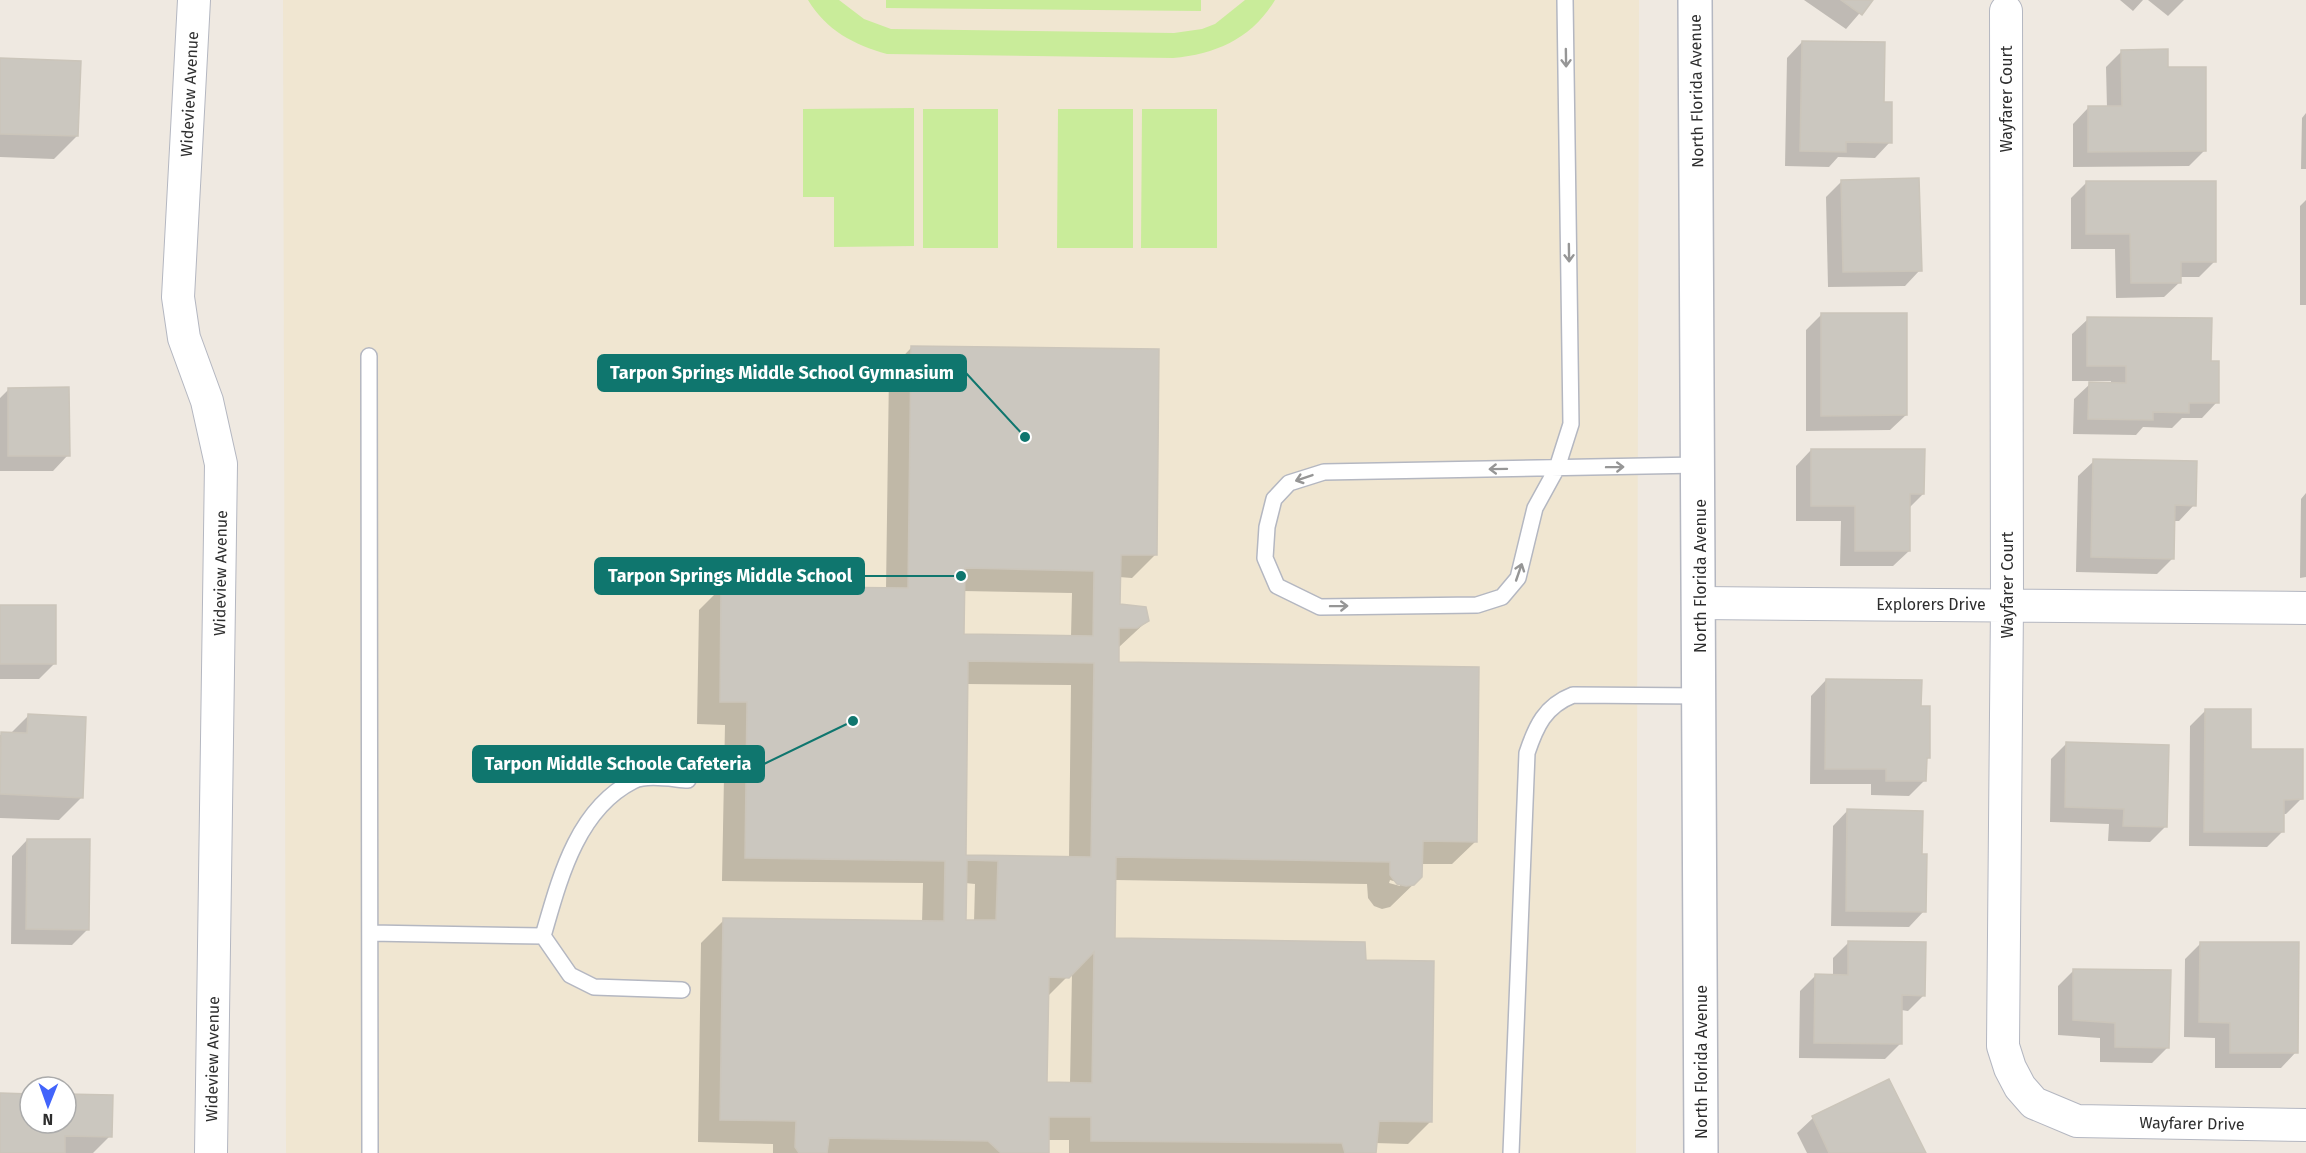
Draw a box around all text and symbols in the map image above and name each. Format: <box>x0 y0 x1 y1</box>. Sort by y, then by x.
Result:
street label: North Florida Avenue <box>1686 14 1707 168</box>
street label: Wideview Avenue <box>177 31 202 157</box>
street label: Wayfarer Court <box>1997 45 2016 152</box>
one-way arrow <box>1560 48 1572 68</box>
one-way arrow <box>1563 243 1574 263</box>
callout: Tarpon Springs Middle School Gymnasium <box>598 355 966 391</box>
text: Tarpon Springs Middle School Gymnasium <box>610 362 954 384</box>
one-way arrow <box>1605 461 1625 473</box>
one-way arrow <box>1489 463 1509 475</box>
one-way arrow <box>1295 473 1314 484</box>
street label: North Florida Avenue <box>1691 499 1710 653</box>
street label: Wideview Avenue <box>210 510 231 636</box>
street label: Wayfarer Court <box>1998 531 2017 638</box>
callout: Tarpon Springs Middle School <box>595 558 864 594</box>
one-way arrow <box>1514 563 1525 582</box>
text: Tarpon Springs Middle School <box>608 565 853 587</box>
street label: Explorers Drive <box>1876 595 1986 614</box>
one-way arrow <box>1329 601 1349 612</box>
callout: Tarpon Middle Schoole Cafeteria <box>473 746 764 782</box>
text: Tarpon Middle Schoole Cafeteria <box>485 753 752 775</box>
street label: North Florida Avenue <box>1692 985 1711 1139</box>
street label: Wideview Avenue <box>202 996 223 1122</box>
north arrow <box>18 1075 78 1135</box>
text: N <box>42 1110 53 1129</box>
street label: Wayfarer Drive <box>2139 1113 2245 1134</box>

